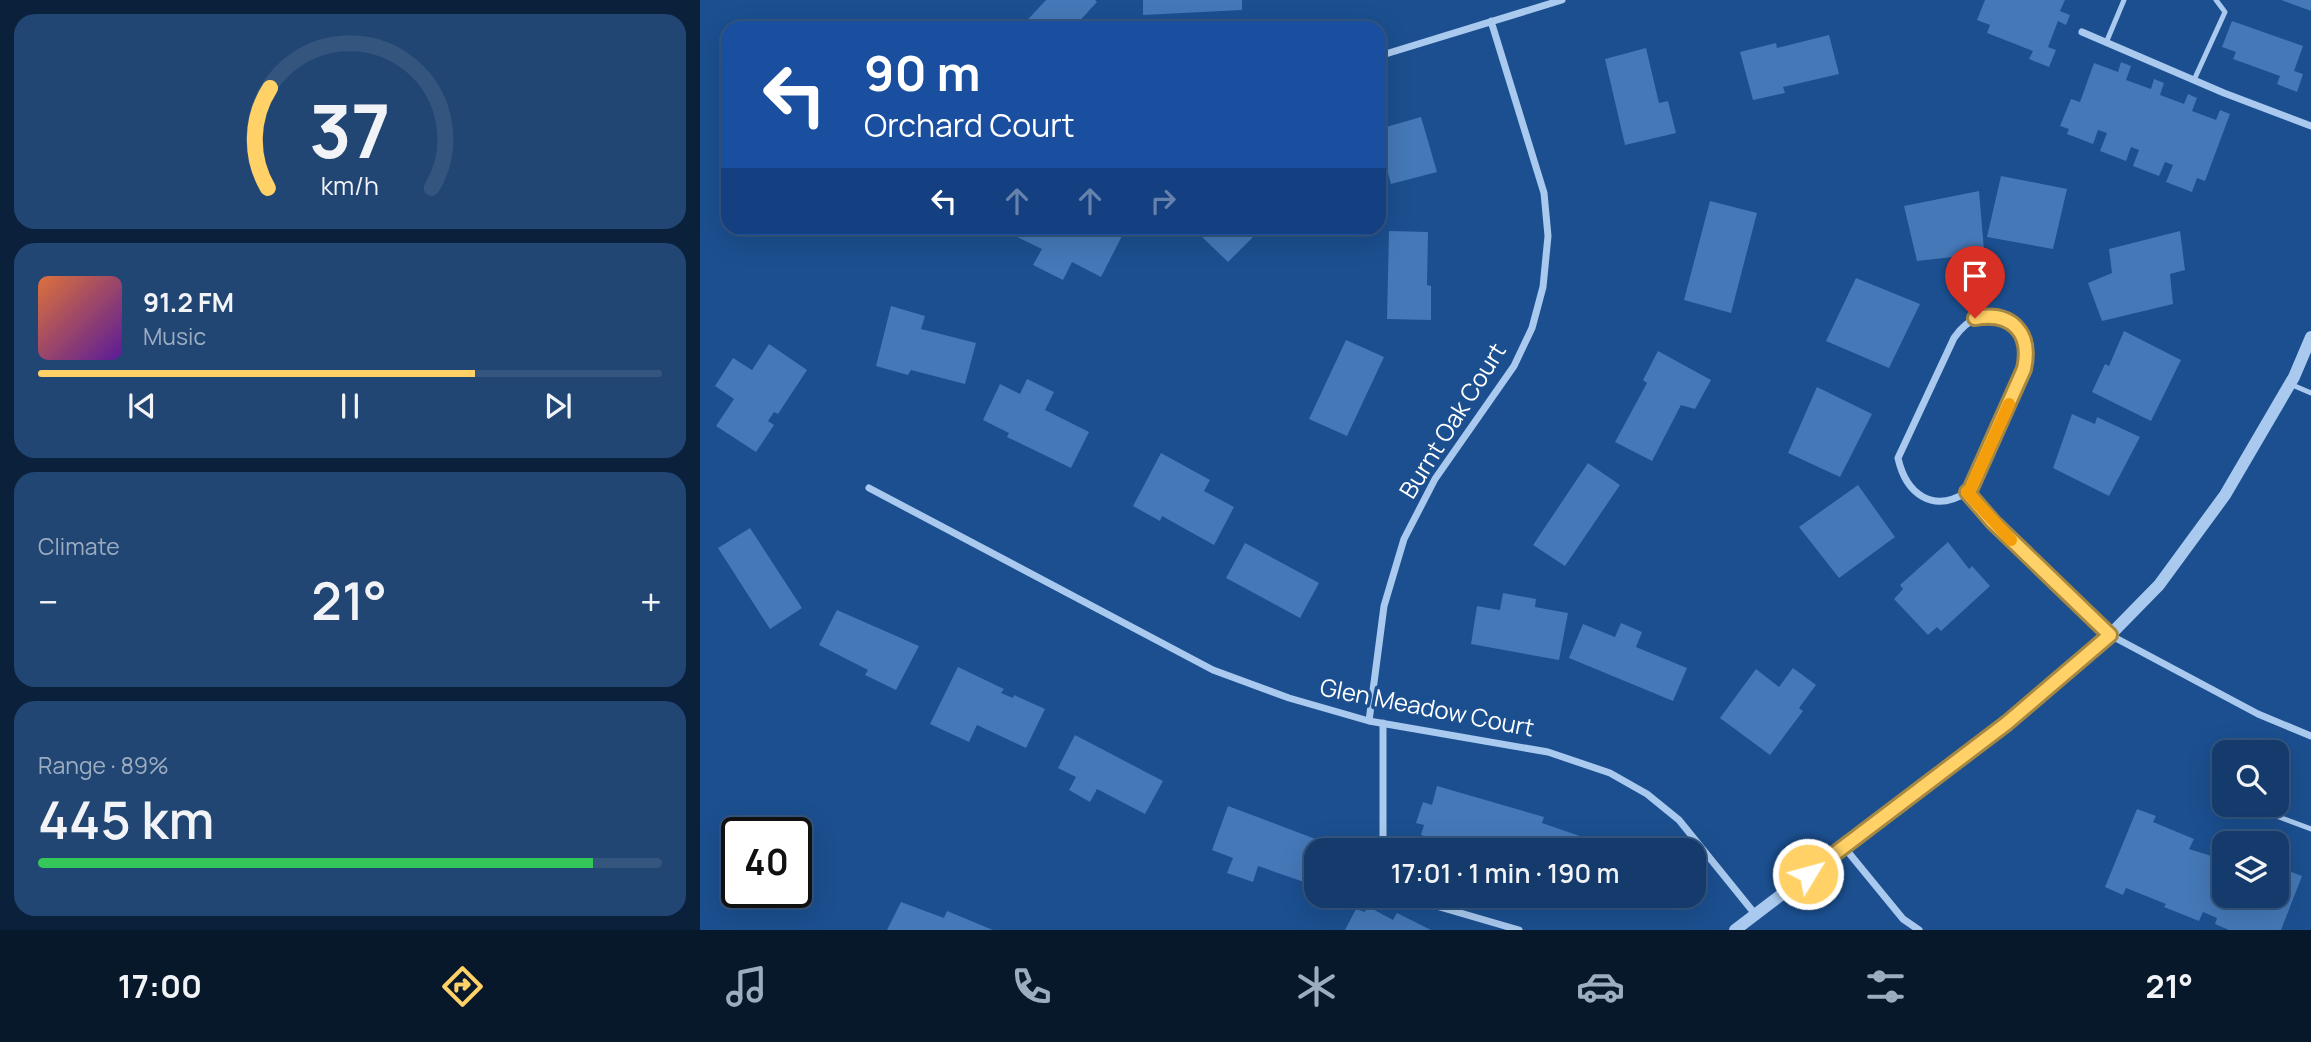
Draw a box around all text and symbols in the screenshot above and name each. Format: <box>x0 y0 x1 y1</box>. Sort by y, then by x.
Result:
text: 90 m <box>864 39 981 106</box>
icon: left <box>749 49 840 140</box>
text: 37 <box>309 80 391 180</box>
text: Orchard Court <box>864 103 1075 147</box>
text: km/h <box>321 167 379 202</box>
icon: left <box>925 182 963 220</box>
icon: ahead <box>998 182 1036 220</box>
icon: ahead <box>1071 182 1109 220</box>
icon: right <box>1144 182 1182 220</box>
pin <box>1945 246 2005 318</box>
icon: arrive <box>1956 257 1994 295</box>
text: 91.2 FM <box>143 284 234 320</box>
text: Music <box>143 320 206 352</box>
street label: Burnt Oak Court <box>1391 336 1513 504</box>
icon: previous <box>123 387 161 425</box>
icon: pause <box>331 387 369 425</box>
icon: next <box>539 387 577 425</box>
text: Climate <box>38 530 120 562</box>
text: 21° <box>311 565 387 636</box>
text: − <box>38 575 59 627</box>
text: + <box>640 575 662 627</box>
street label: Glen Meadow Court <box>1317 670 1537 743</box>
map controls <box>2212 740 2289 908</box>
button: search <box>2212 740 2289 817</box>
text: Range · 89% <box>38 749 169 781</box>
text: 445 km <box>38 784 214 855</box>
speed limit sign: 40 <box>721 817 812 908</box>
button: layers <box>2212 831 2289 908</box>
position arrow <box>1771 837 1845 911</box>
text: 17:01 · 1 min · 190 m <box>1391 855 1619 891</box>
icon: directions <box>438 962 487 1011</box>
icon: music <box>722 962 771 1011</box>
icon: phone <box>1007 962 1056 1011</box>
icon: climate <box>1292 962 1341 1011</box>
icon: car <box>1576 962 1625 1011</box>
icon: filters <box>1861 962 1910 1011</box>
text: 17:00 <box>118 964 202 1008</box>
text: 21° <box>2146 964 2193 1008</box>

